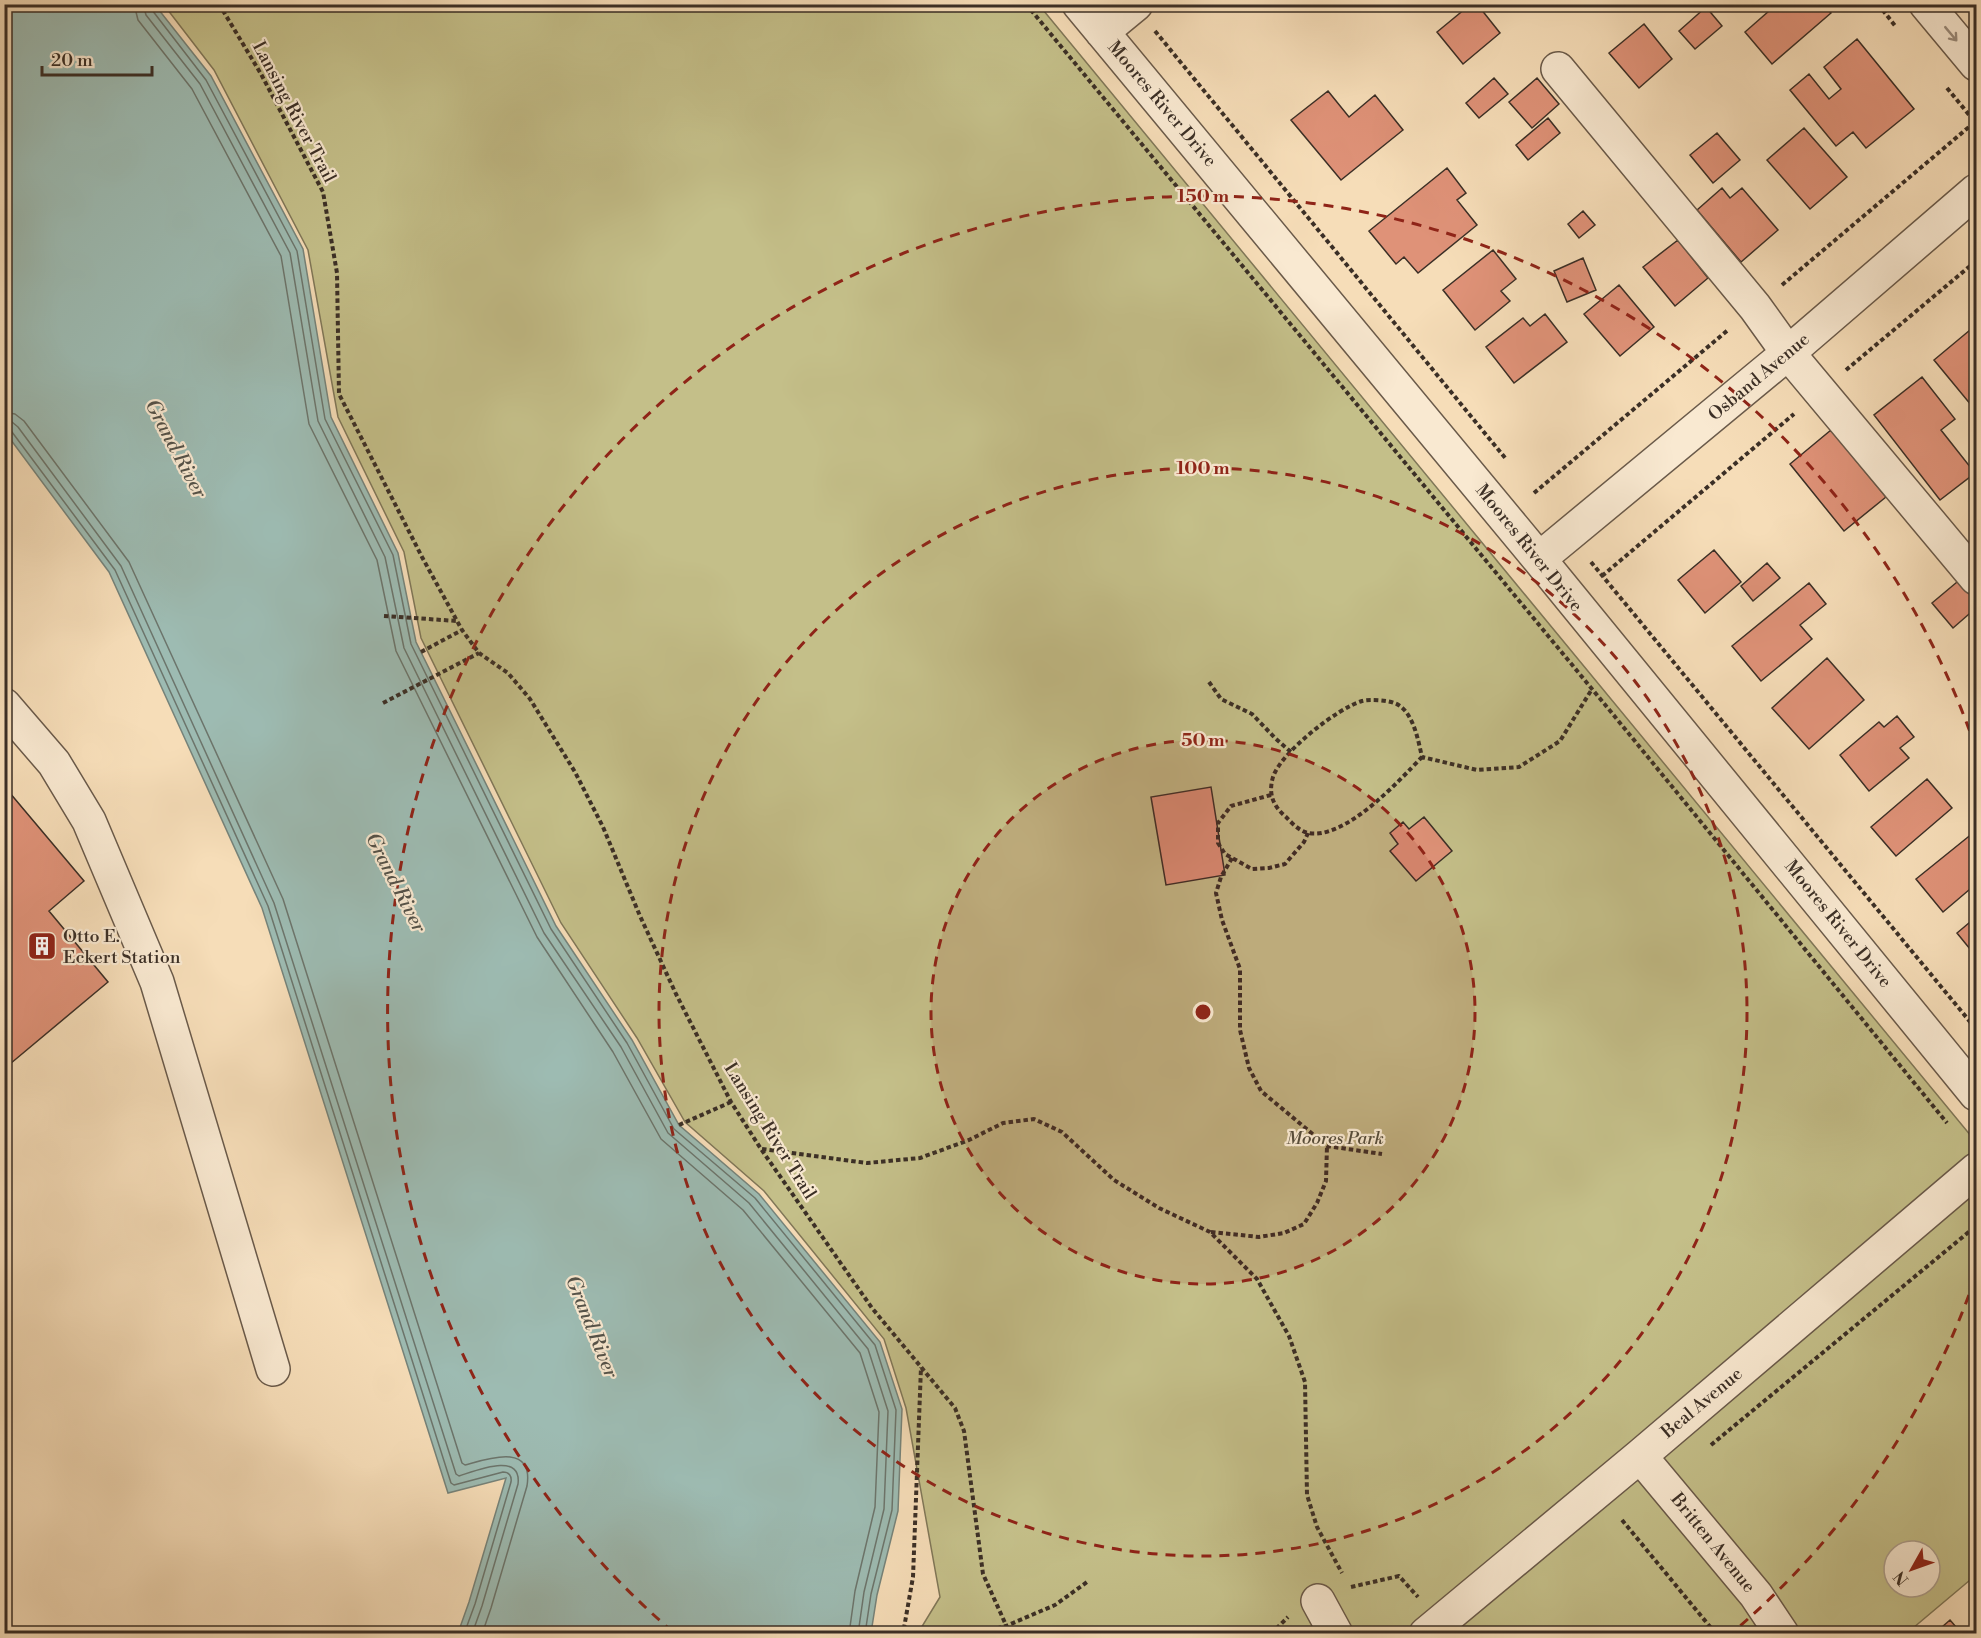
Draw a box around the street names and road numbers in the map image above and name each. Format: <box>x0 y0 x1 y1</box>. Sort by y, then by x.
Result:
street label: Moores River Drive <box>1102 36 1222 172</box>
street label: Lansing River Trail <box>247 37 341 187</box>
street label: Osband Avenue <box>1704 328 1814 426</box>
street label: Moores River Drive <box>1470 479 1588 617</box>
street label: Moores River Drive <box>1779 855 1897 993</box>
street label: Lansing River Trail <box>719 1058 822 1204</box>
street label: Beal Avenue <box>1656 1362 1747 1444</box>
street label: Britten Avenue <box>1665 1488 1760 1598</box>

